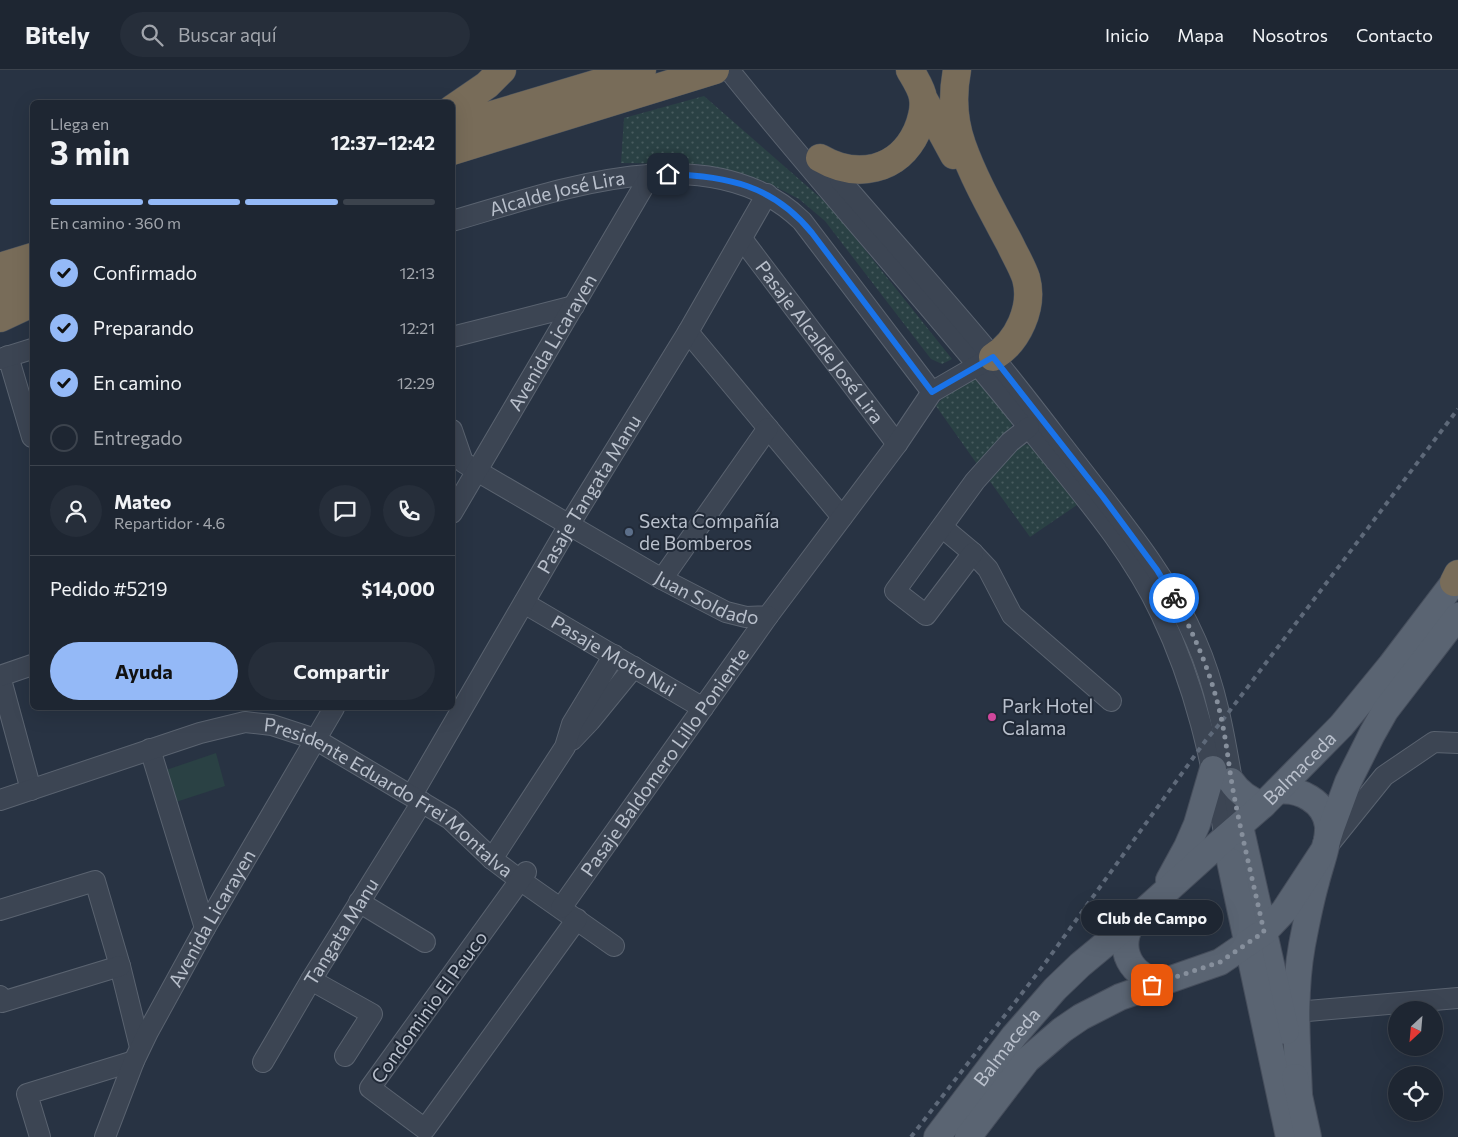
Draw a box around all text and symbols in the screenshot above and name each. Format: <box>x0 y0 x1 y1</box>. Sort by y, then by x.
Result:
search box <box>120 12 470 57</box>
text: Bitely <box>25 20 90 49</box>
icon: search <box>138 21 166 49</box>
text: Buscar aquí <box>178 23 277 46</box>
text: Inicio <box>1105 24 1149 46</box>
text: Mapa <box>1177 24 1224 46</box>
text: Nosotros <box>1252 24 1328 46</box>
text: Contacto <box>1356 24 1433 46</box>
text: Llega en <box>50 114 109 133</box>
text: 12:37–12:42 <box>331 131 435 154</box>
text: 3 min <box>50 132 130 172</box>
pin <box>647 153 689 195</box>
icon: home <box>654 160 682 188</box>
street label: Alcalde José Lira <box>486 165 626 220</box>
text: En camino · 360 m <box>50 213 181 232</box>
street label: Pasaje Alcalde José Lira <box>751 256 889 427</box>
icon: check <box>50 259 78 287</box>
text: Confirmado <box>93 261 197 284</box>
text: 12:13 <box>400 263 435 282</box>
street label: Avenida Licarayen <box>503 269 601 415</box>
icon: check <box>50 314 78 342</box>
text: Preparando <box>93 316 194 339</box>
text: 12:21 <box>400 318 435 337</box>
icon: check <box>50 369 78 397</box>
text: En camino <box>93 371 182 394</box>
text: 12:29 <box>397 373 435 392</box>
street label: Pasaje Tangata Manu <box>531 410 645 577</box>
text: Entregado <box>93 426 183 449</box>
button: person <box>50 485 102 537</box>
button: chat <box>319 485 371 537</box>
button: phone <box>383 485 435 537</box>
text: Mateo <box>114 490 171 513</box>
place label: Sexta Compañía de Bomberos <box>639 509 779 554</box>
text: Repartidor · 4.6 <box>114 513 225 532</box>
marker: Sexta Compañía de Bomberos <box>623 526 635 538</box>
street label: Juan Soldado <box>651 565 759 628</box>
courier <box>1149 573 1199 623</box>
text: Pedido #5219 <box>50 577 168 600</box>
text: $14,000 <box>362 577 435 600</box>
icon: bike <box>1160 584 1188 612</box>
street label: Pasaje Moto Nui <box>547 610 681 701</box>
button: Ayuda <box>50 642 238 700</box>
button: Compartir <box>248 642 435 700</box>
street label: Pasaje Baldomero Lillo Poniente <box>575 643 753 881</box>
place label: Park Hotel Calama <box>1002 694 1093 739</box>
marker: Park Hotel Calama <box>986 711 998 723</box>
street label: Presidente Eduardo Frei Montalva <box>263 712 518 882</box>
street label: Balmaceda <box>1258 726 1340 809</box>
street label: Avenida Licarayen <box>163 845 260 991</box>
street label: Tangata Manu <box>299 873 383 989</box>
callout: Club de Campo <box>1081 900 1223 935</box>
text: Club de Campo <box>1097 908 1207 927</box>
street label: Condominio El Peuco <box>366 926 492 1087</box>
pin <box>1131 964 1173 1006</box>
icon: bag <box>1138 971 1166 999</box>
north arrow <box>1388 1001 1442 1056</box>
map controls <box>1388 1001 1443 1121</box>
street label: Balmaceda <box>968 1003 1045 1090</box>
button: locate <box>1388 1066 1443 1121</box>

